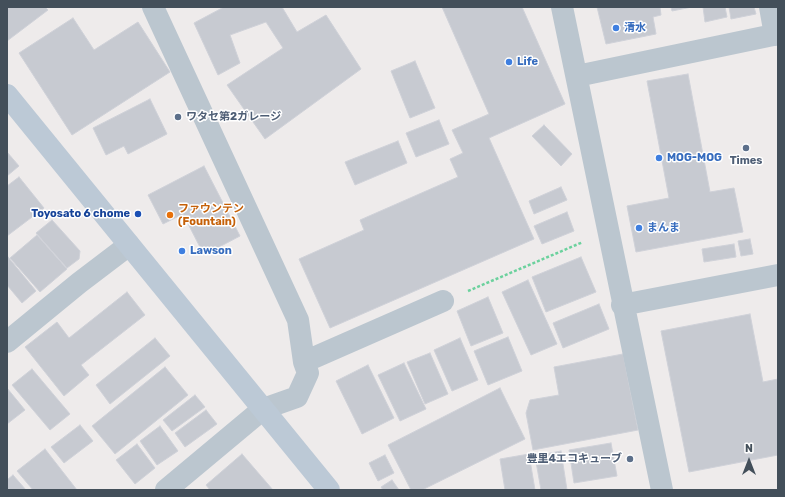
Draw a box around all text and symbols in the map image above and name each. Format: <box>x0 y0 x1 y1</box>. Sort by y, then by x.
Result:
place label: 清水 <box>624 21 646 35</box>
marker: 清水 <box>611 23 621 33</box>
place label: Life <box>517 55 538 69</box>
marker: Life <box>504 57 514 67</box>
place label: ワタセ第2ガレージ <box>186 110 281 124</box>
marker: ワタセ第2ガレージ <box>173 112 183 122</box>
marker: Times <box>741 143 751 153</box>
place label: MOG-MOG <box>667 151 722 165</box>
marker: MOG-MOG <box>654 153 664 163</box>
place label: Times <box>730 154 762 168</box>
place label: ファウンテン (Fountain) <box>178 202 244 228</box>
place label: Toyosato 6 chome <box>31 207 130 221</box>
marker: Toyosato 6 chome <box>133 209 143 219</box>
marker: ファウンテン (Fountain) <box>165 210 175 220</box>
place label: まんま <box>647 221 680 235</box>
marker: まんま <box>634 223 644 233</box>
place label: Lawson <box>190 244 232 258</box>
marker: Lawson <box>177 246 187 256</box>
north arrow <box>729 441 769 481</box>
text: N <box>745 442 753 455</box>
place label: 豊里4エコキューブ <box>526 452 622 466</box>
marker: 豊里4エコキューブ <box>625 454 635 464</box>

